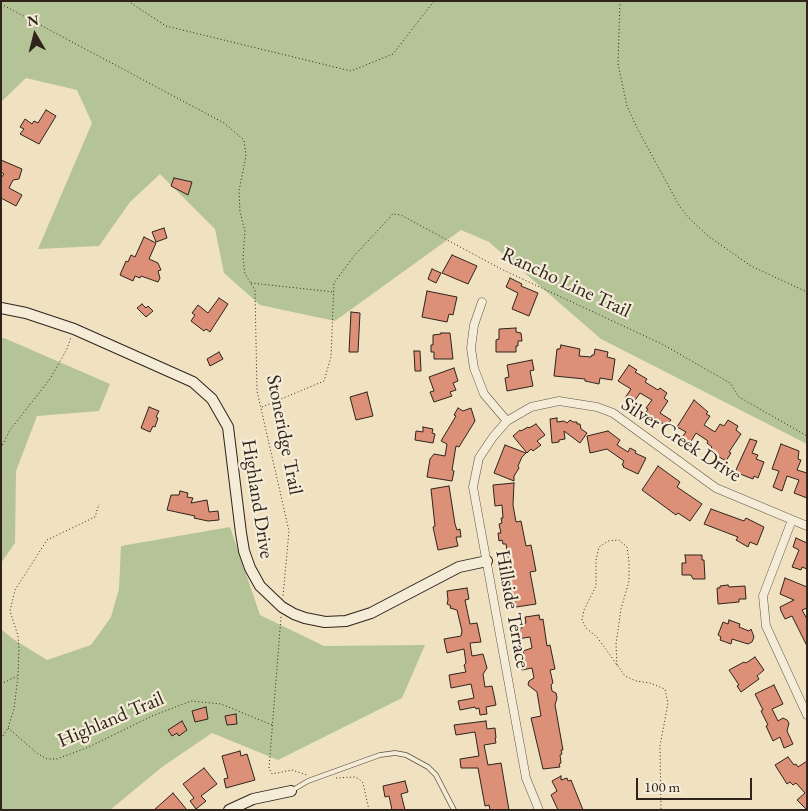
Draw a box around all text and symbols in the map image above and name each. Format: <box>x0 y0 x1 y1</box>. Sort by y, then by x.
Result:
north arrow <box>10 10 60 60</box>
text: N <box>26 10 40 30</box>
street label: Rancho Line Trail <box>498 243 634 323</box>
street label: Stoneridge Trail <box>261 373 307 497</box>
street label: Silver Creek Drive <box>617 392 745 488</box>
street label: Highland Drive <box>236 438 278 560</box>
street label: Hillside Terrace <box>490 548 534 670</box>
street label: Highland Trail <box>54 687 168 753</box>
scale bar <box>638 768 754 800</box>
text: 100 m <box>644 777 680 796</box>

